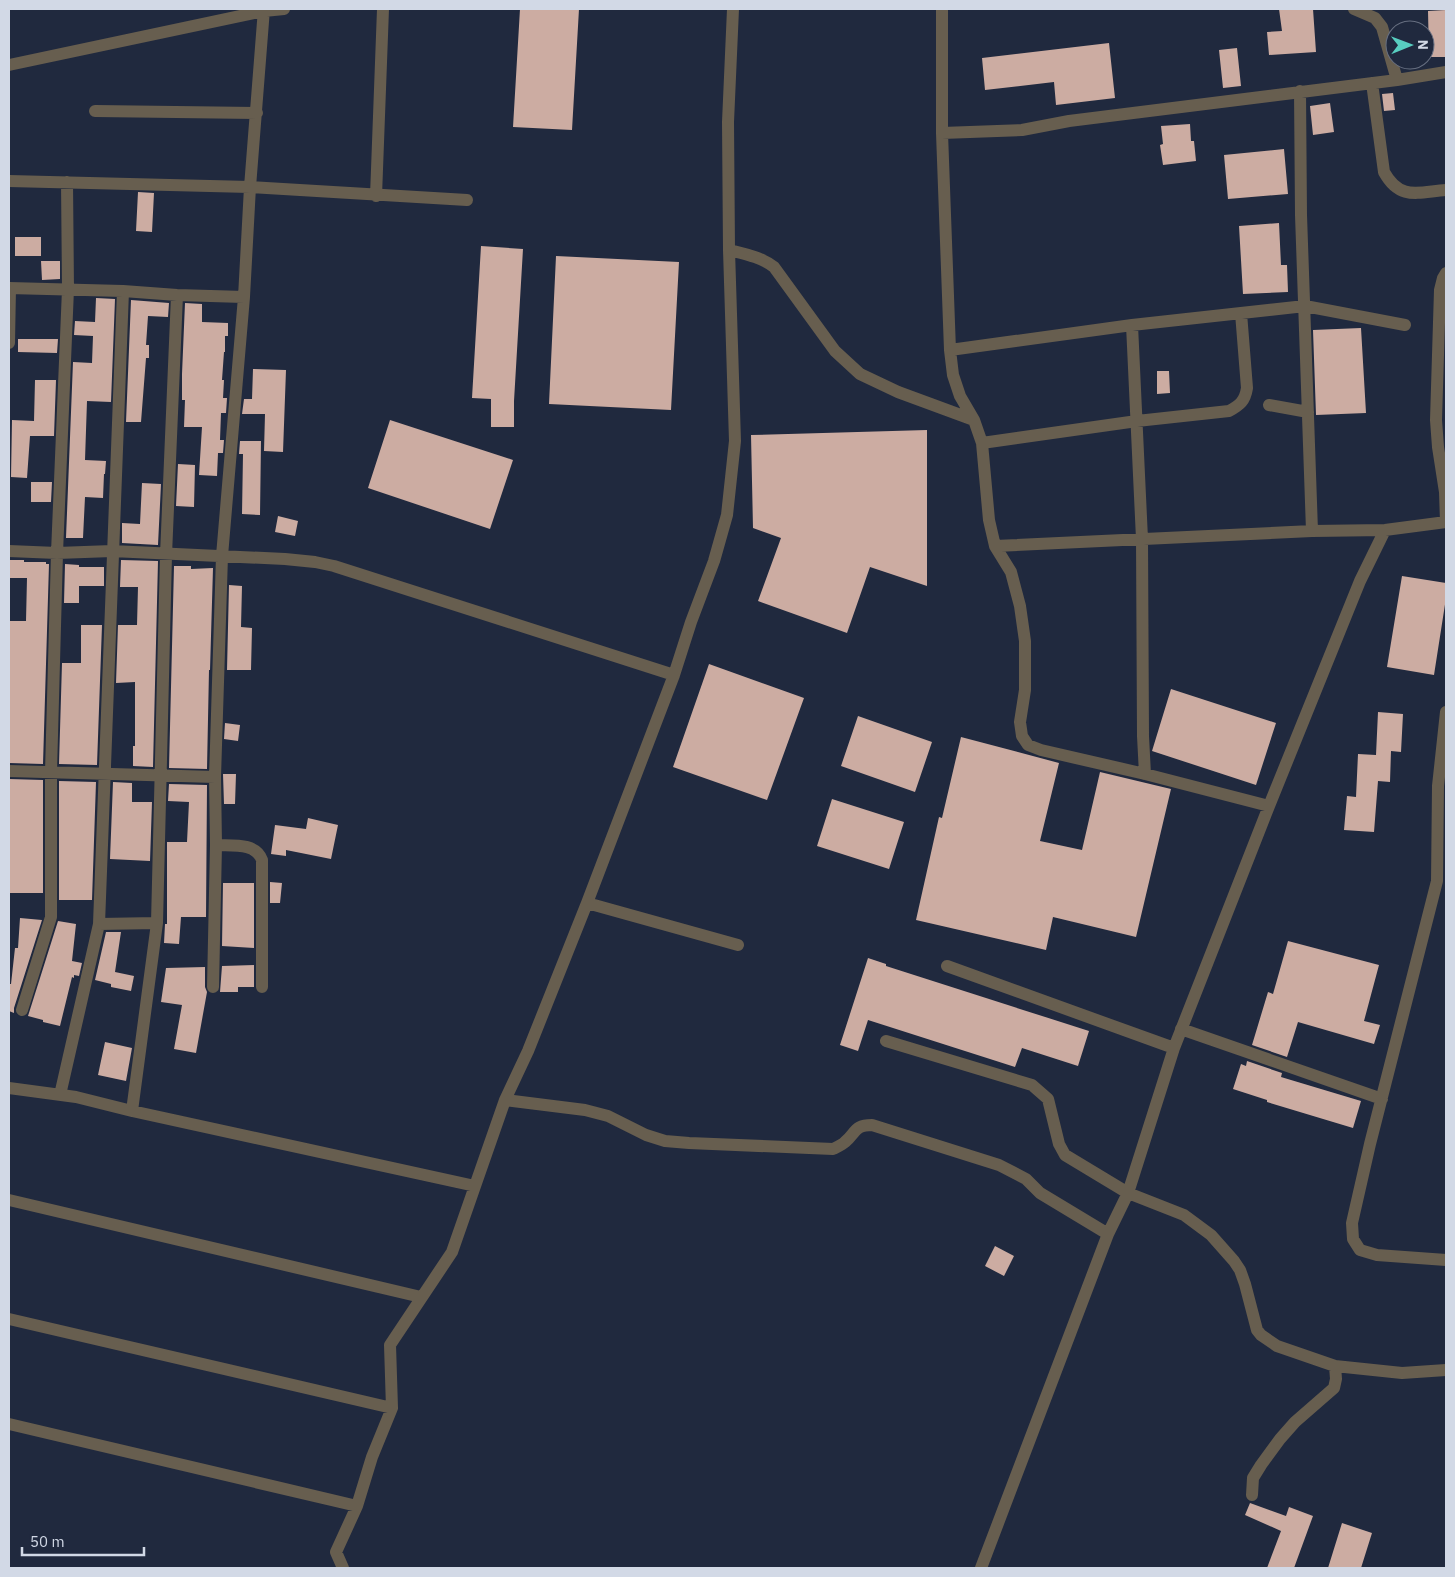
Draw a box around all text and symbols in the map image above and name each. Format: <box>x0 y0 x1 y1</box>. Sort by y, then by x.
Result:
north arrow <box>1385 20 1435 70</box>
text: N <box>1414 40 1432 50</box>
scale bar <box>22 1524 145 1556</box>
text: 50 m <box>30 1532 65 1551</box>

